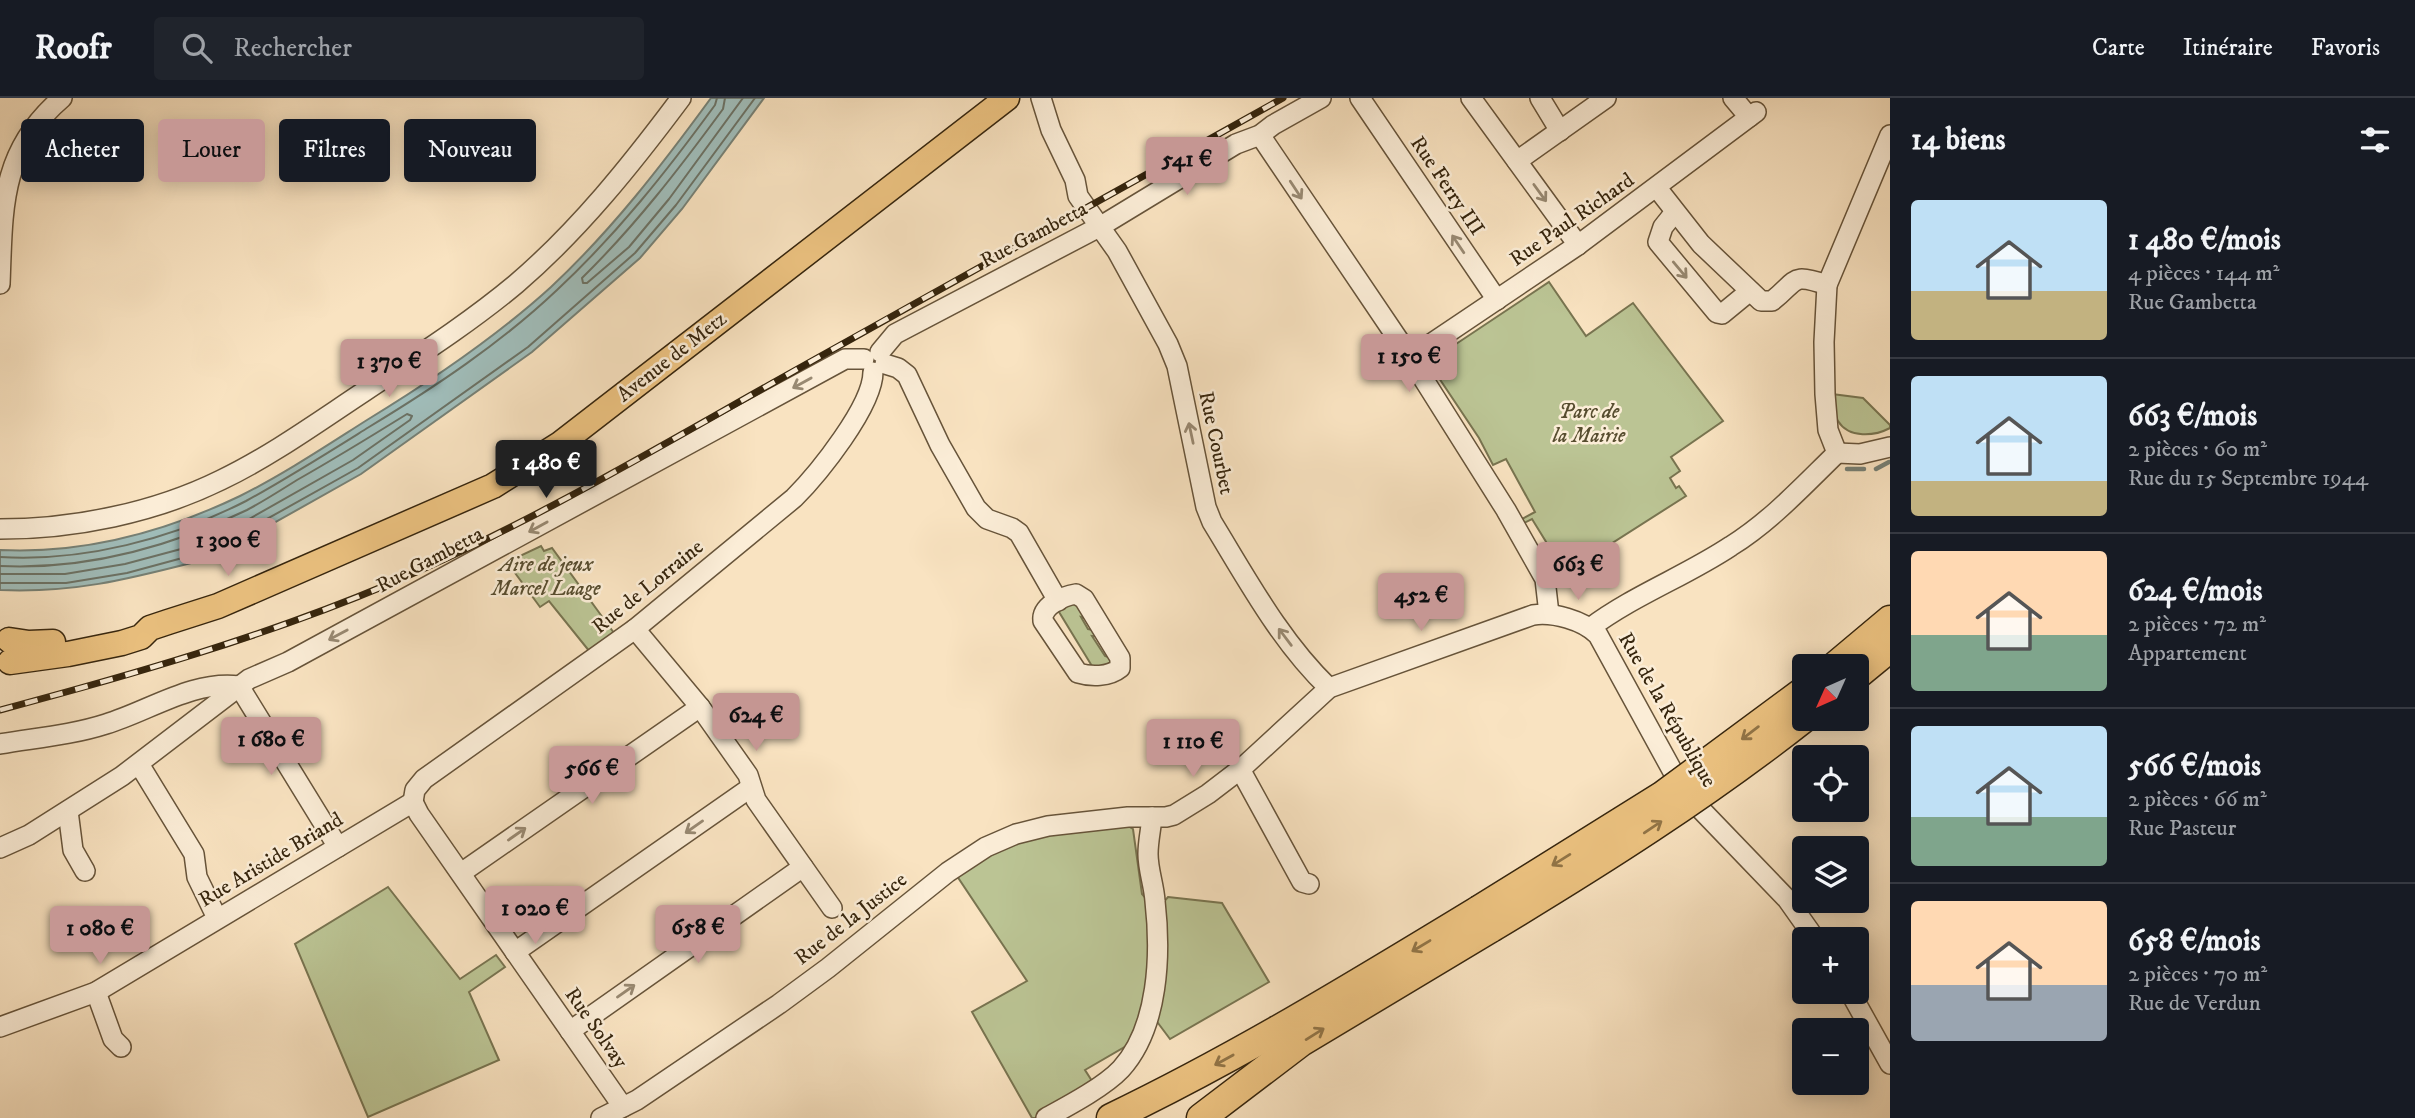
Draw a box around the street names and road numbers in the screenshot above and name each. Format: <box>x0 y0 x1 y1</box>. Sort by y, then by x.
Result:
street label: Rue Ferry III <box>1404 131 1490 241</box>
street label: Rue Paul Richard <box>1505 167 1640 273</box>
street label: Rue Gambetta <box>976 196 1092 274</box>
street label: Avenue de Metz <box>612 306 732 408</box>
street label: Rue Courbet <box>1192 389 1240 497</box>
street label: Rue Gambetta <box>372 521 488 599</box>
street label: Rue de Lorraine <box>587 534 709 640</box>
street label: Rue de la République <box>1612 628 1722 792</box>
street label: Rue Aristide Briand <box>194 806 348 913</box>
street label: Rue de la Justice <box>790 867 913 971</box>
street label: Rue Solvay <box>559 983 634 1074</box>

